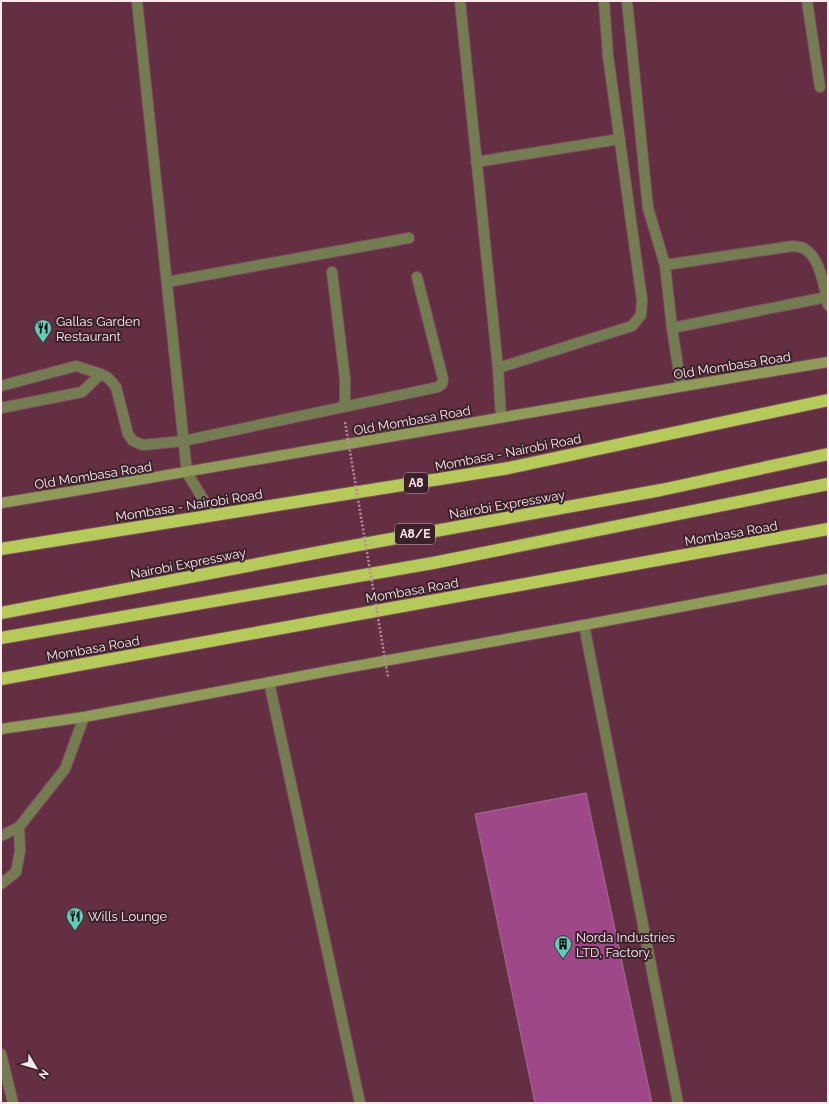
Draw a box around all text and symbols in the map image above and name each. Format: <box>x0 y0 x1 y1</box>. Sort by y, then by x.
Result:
place label: Gallas Garden Restaurant <box>56 314 140 344</box>
restaurant icon: Gallas Garden Restaurant <box>33 318 53 343</box>
street label: Old Mombasa Road <box>672 349 792 382</box>
street label: Old Mombasa Road <box>352 403 472 438</box>
street label: Mombasa - Nairobi Road <box>434 431 583 474</box>
street label: Old Mombasa Road <box>33 459 153 492</box>
road number: A8 <box>404 473 428 493</box>
street label: Mombasa - Nairobi Road <box>114 486 264 525</box>
street label: Nairobi Expressway <box>448 487 566 522</box>
street label: Mombasa Road <box>684 518 779 549</box>
road number: A8/E <box>395 524 435 544</box>
street label: Nairobi Expressway <box>129 545 247 582</box>
street label: Mombasa Road <box>365 575 460 606</box>
street label: Mombasa Road <box>46 633 141 664</box>
restaurant icon: Wills Lounge <box>65 906 85 931</box>
place label: Wills Lounge <box>88 909 168 924</box>
place label: Norda Industries LTD, Factory. <box>576 930 675 960</box>
building icon: Norda Industries LTD, Factory. <box>553 934 573 959</box>
north arrow <box>16 1048 56 1088</box>
text: N <box>36 1067 51 1081</box>

